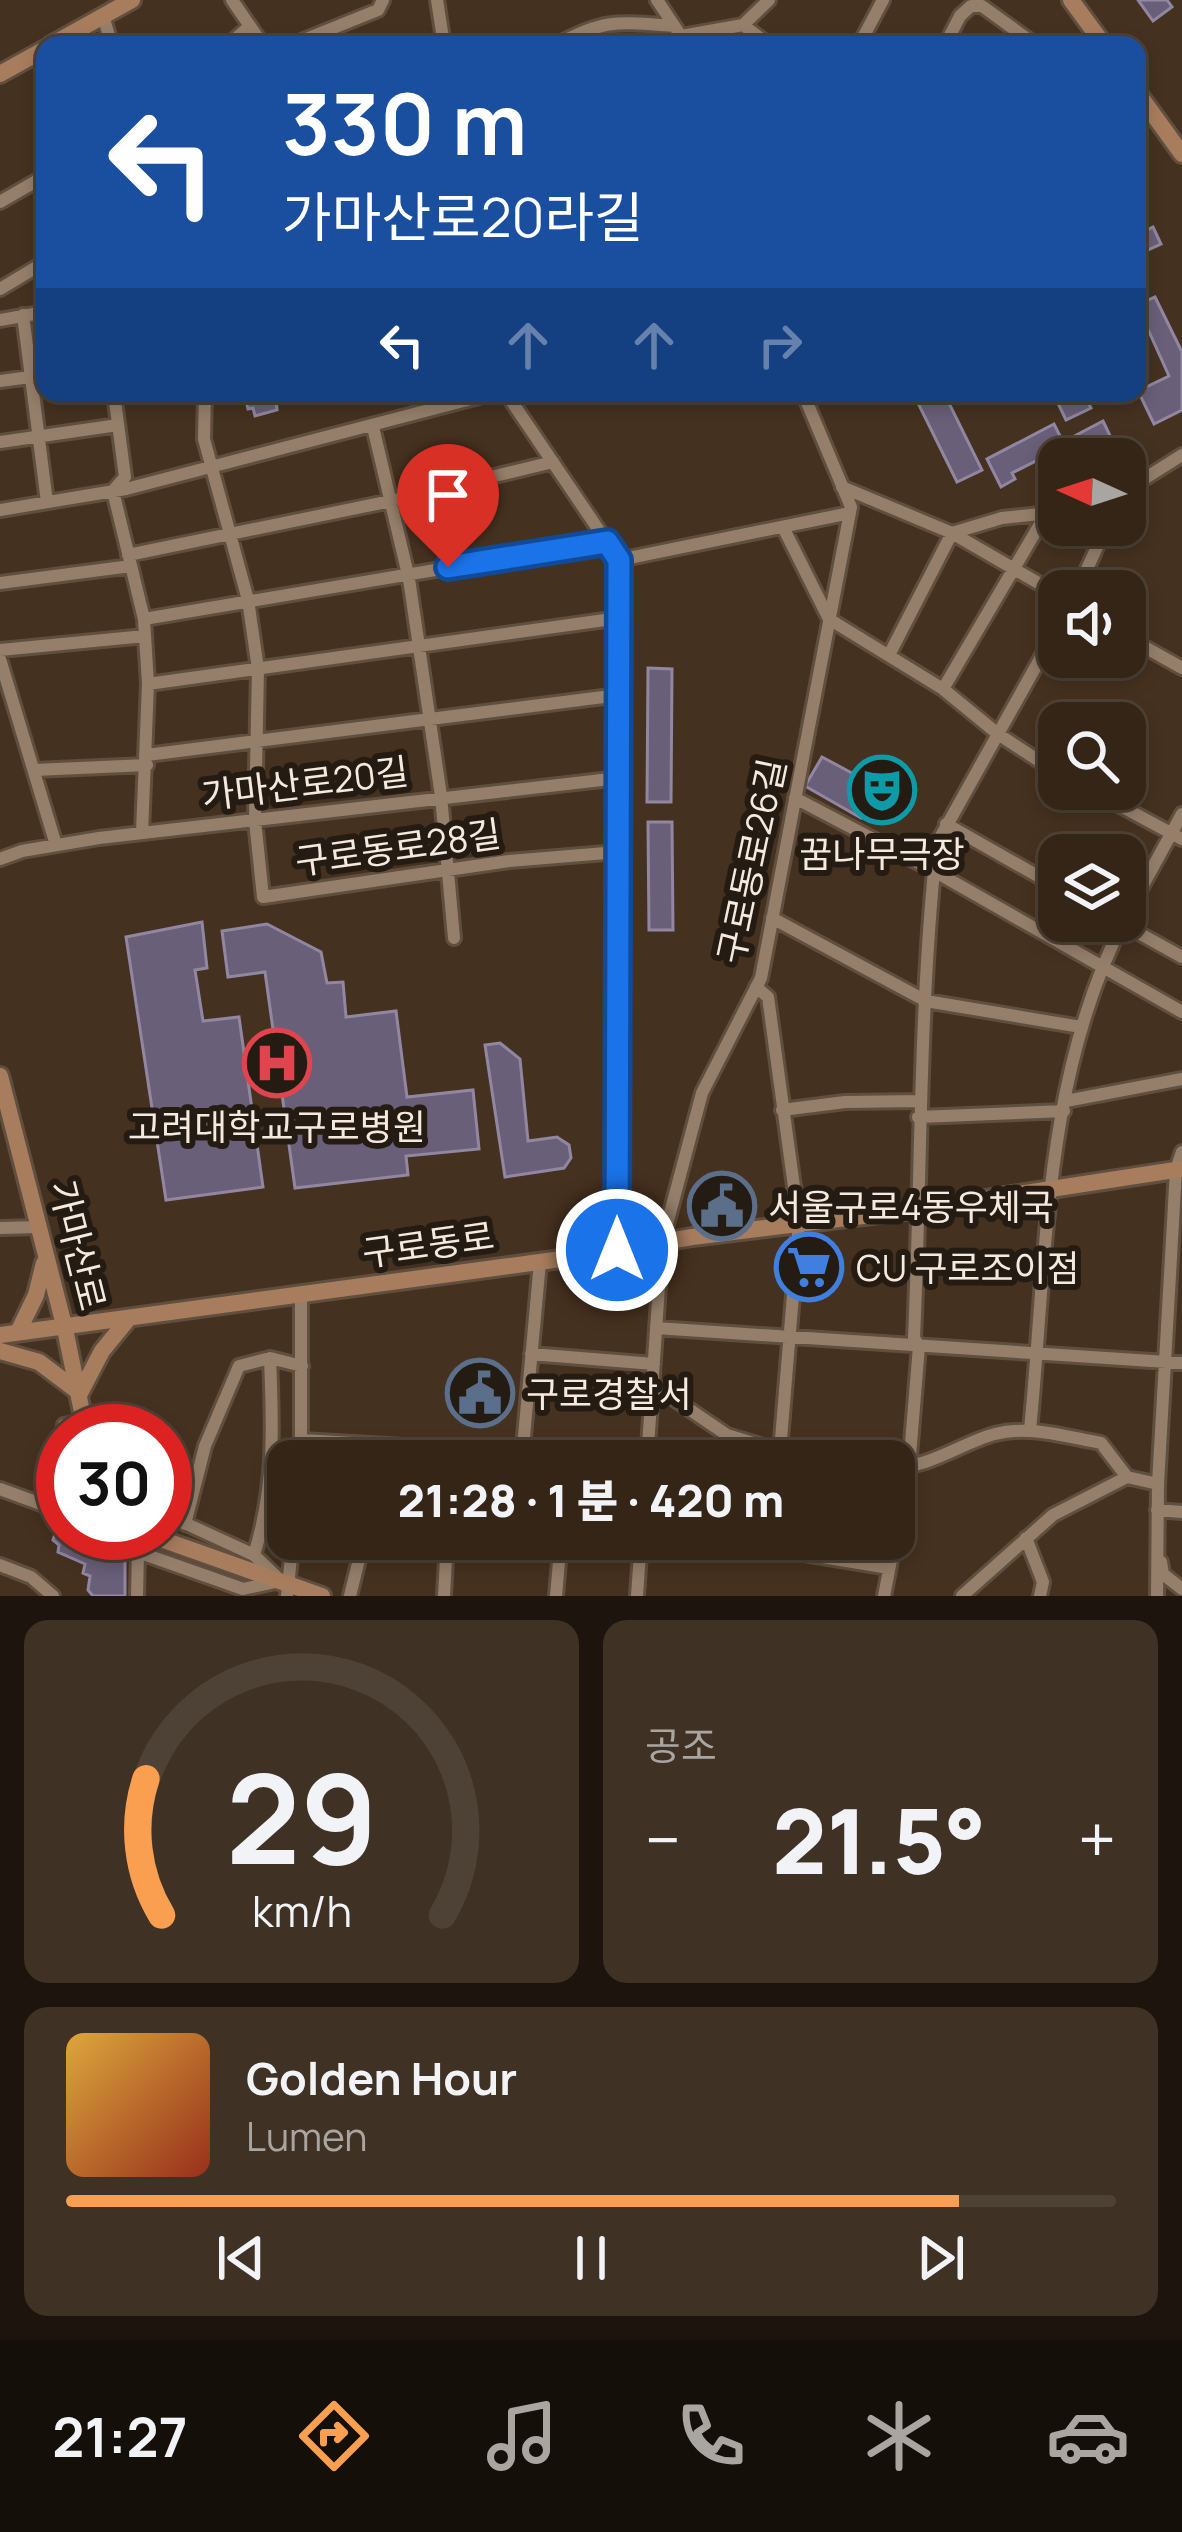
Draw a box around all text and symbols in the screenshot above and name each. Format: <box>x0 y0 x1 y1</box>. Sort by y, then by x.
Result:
text: 330 m <box>282 65 527 180</box>
icon: left <box>84 84 240 240</box>
text: 가마산로20라길 <box>282 179 644 253</box>
icon: left <box>369 312 435 378</box>
icon: ahead <box>495 312 561 378</box>
icon: ahead <box>621 312 687 378</box>
icon: right <box>747 312 813 378</box>
north arrow <box>1038 438 1146 546</box>
map controls <box>1038 438 1146 942</box>
pin <box>397 444 499 567</box>
icon: arrive <box>415 462 481 528</box>
button: sound <box>1038 570 1146 678</box>
button: search <box>1038 702 1146 810</box>
street label: 가마산로20길 <box>199 746 411 820</box>
street label: 구로동로26길 <box>705 754 797 968</box>
theatre icon: 꿈나무극장 <box>847 755 917 825</box>
street label: 구로동로28길 <box>292 808 504 886</box>
place label: 꿈나무극장 <box>799 829 965 878</box>
button: layers <box>1038 834 1146 942</box>
hospital icon: 고려대학교구로병원 <box>242 1028 312 1098</box>
place label: 고려대학교구로병원 <box>128 1102 426 1151</box>
public building icon: 서울구로4동우체국 <box>687 1171 757 1241</box>
street label: 가마산로 <box>38 1175 118 1315</box>
place label: 서울구로4동우체국 <box>768 1182 1054 1231</box>
position arrow <box>554 1187 680 1313</box>
street label: 구로동로 <box>359 1211 497 1277</box>
supermarket icon: CU 구로조이점 <box>774 1232 844 1302</box>
place label: CU 구로조이점 <box>856 1243 1080 1292</box>
public building icon: 구로경찰서 <box>445 1358 515 1428</box>
place label: 구로경찰서 <box>526 1369 692 1418</box>
speed limit sign: 30 <box>36 1404 192 1560</box>
text: 21:28 · 1 분 · 420 m <box>398 1469 784 1531</box>
text: 공조 <box>645 1718 717 1772</box>
text: 29 <box>226 1731 377 1901</box>
text: 21.5° <box>772 1778 986 1901</box>
text: − <box>645 1794 681 1884</box>
text: + <box>1078 1794 1116 1884</box>
text: km/h <box>252 1880 351 1939</box>
text: Golden Hour <box>246 2047 517 2109</box>
text: Lumen <box>246 2109 367 2163</box>
icon: previous <box>208 2225 274 2291</box>
icon: pause <box>558 2225 624 2291</box>
icon: next <box>908 2225 974 2291</box>
icon: directions <box>292 2394 376 2478</box>
icon: music <box>480 2394 564 2478</box>
icon: phone <box>669 2394 753 2478</box>
icon: climate <box>857 2394 941 2478</box>
icon: car <box>1046 2394 1130 2478</box>
text: 21:27 <box>52 2399 188 2473</box>

